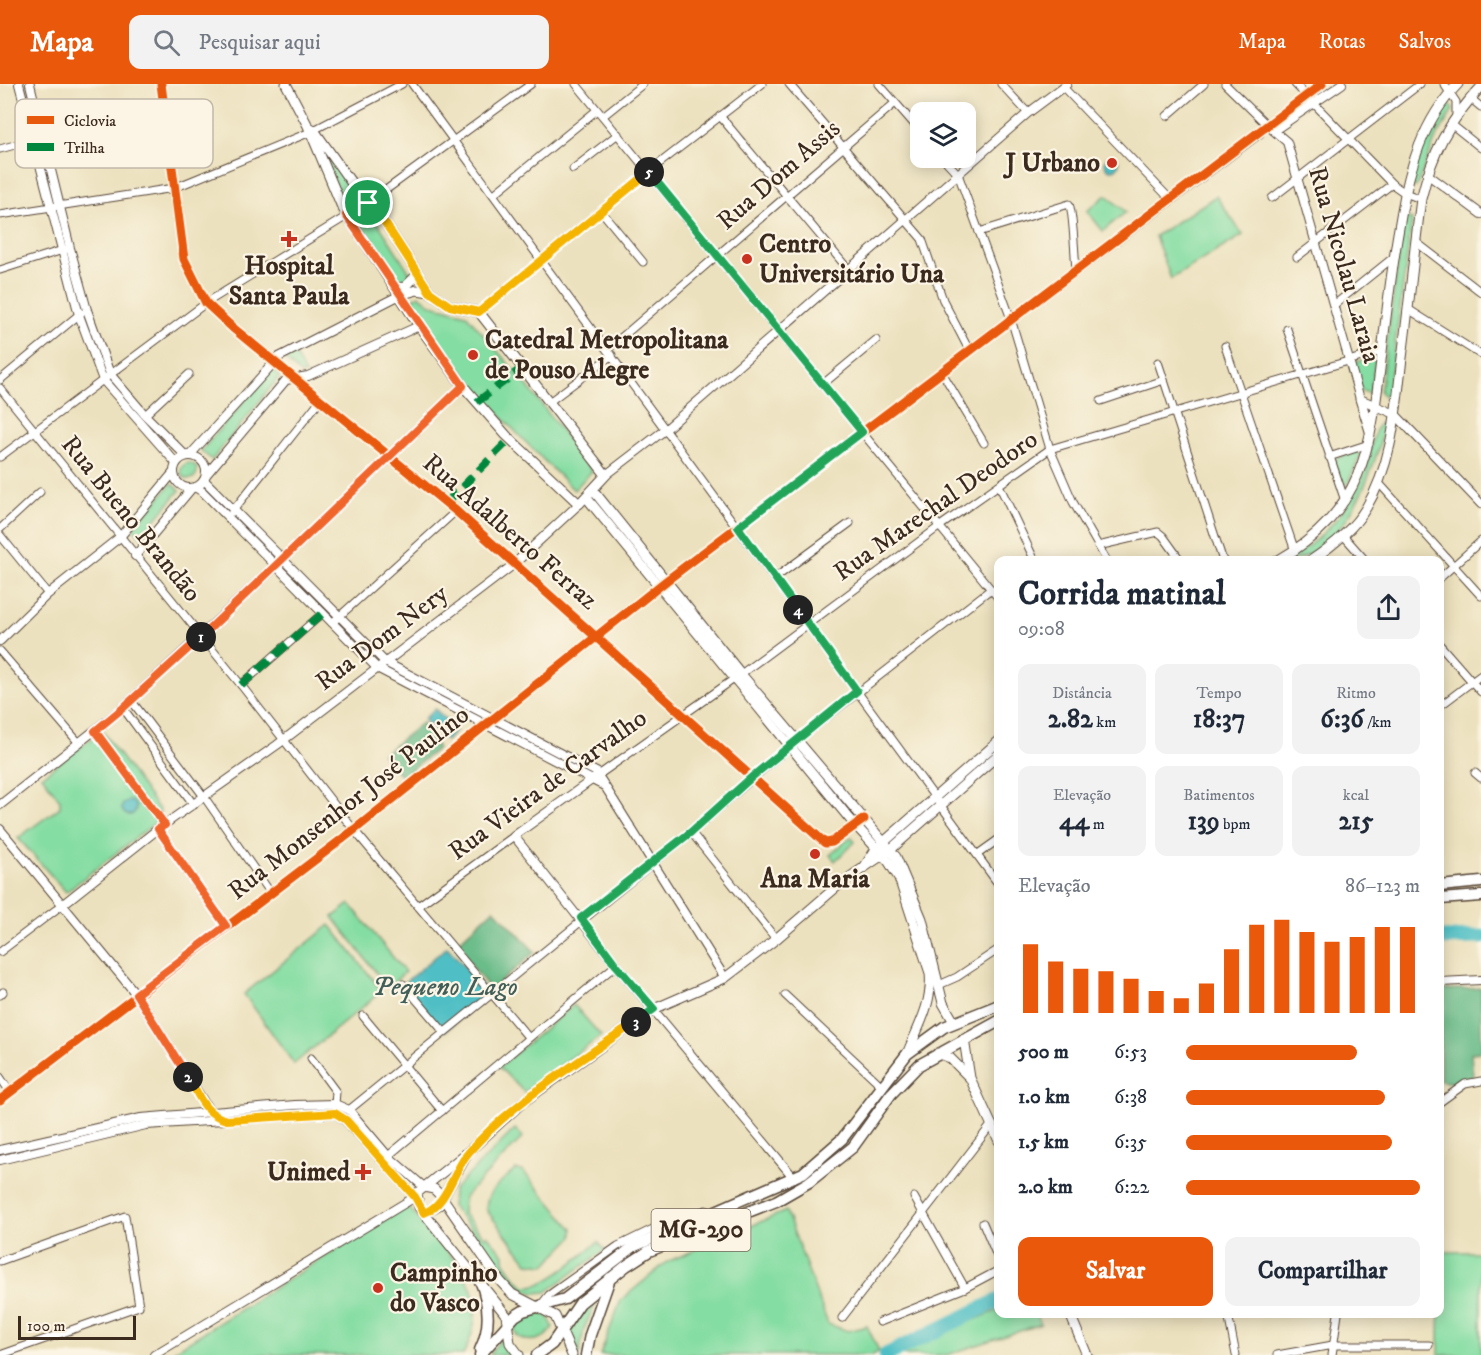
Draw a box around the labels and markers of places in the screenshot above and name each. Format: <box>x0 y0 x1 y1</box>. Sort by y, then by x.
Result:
place label: J Urbano <box>1003 147 1100 180</box>
marker: J Urbano <box>1105 156 1119 170</box>
pin: 5 <box>634 157 664 187</box>
pin <box>342 177 393 228</box>
place label: Centro Universitário Una <box>759 228 945 291</box>
marker: Hospital Santa Paula <box>280 230 298 248</box>
place label: Hospital Santa Paula <box>229 250 350 313</box>
marker: Centro Universitário Una <box>740 252 754 266</box>
place label: Catedral Metropolitana de Pouso Alegre <box>485 324 729 387</box>
marker: Catedral Metropolitana de Pouso Alegre <box>466 348 480 362</box>
pin: 4 <box>783 595 813 625</box>
pin: 1 <box>186 622 216 652</box>
marker: Ana Maria <box>808 847 822 861</box>
place label: Ana Maria <box>760 863 870 896</box>
pin: 3 <box>621 1007 651 1037</box>
pin: 2 <box>173 1062 203 1092</box>
place label: Unimed <box>267 1156 351 1189</box>
marker: Unimed <box>354 1163 372 1181</box>
place label: Campinho do Vasco <box>390 1257 498 1320</box>
marker: Campinho do Vasco <box>371 1281 385 1295</box>

